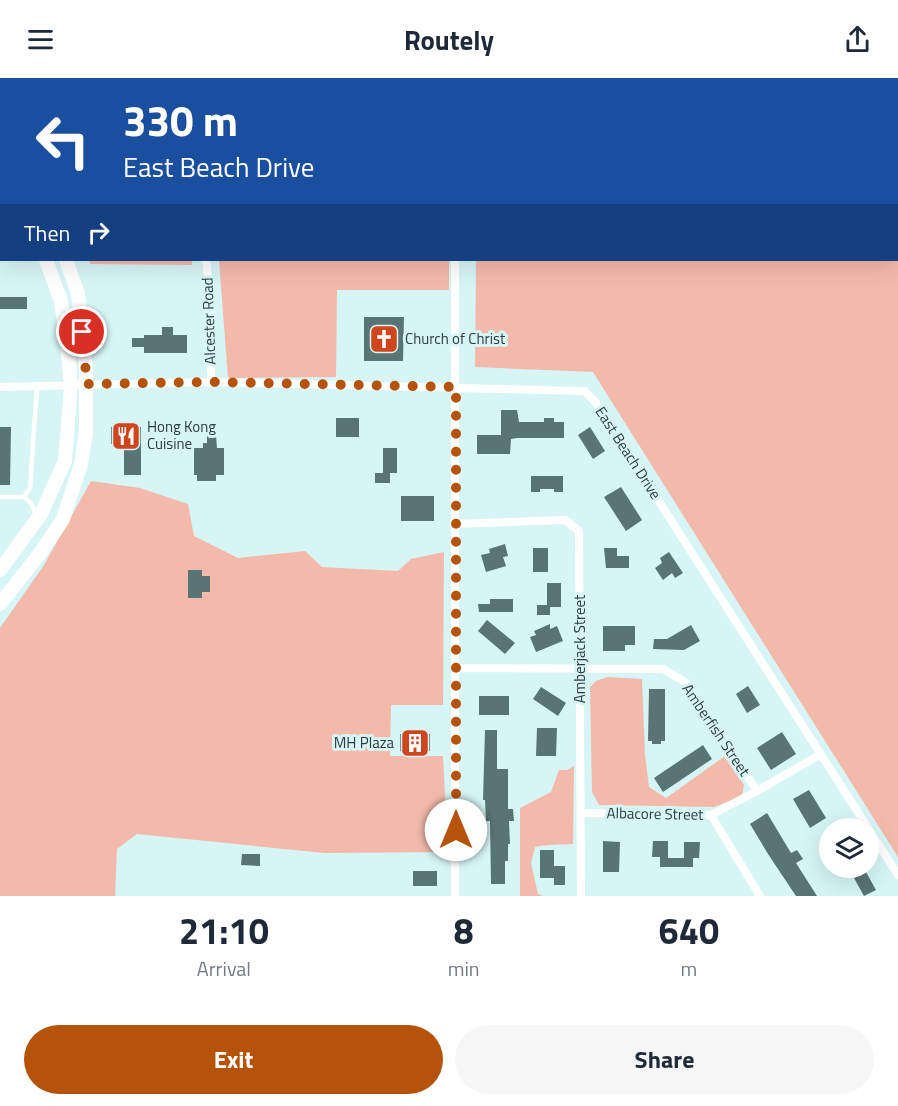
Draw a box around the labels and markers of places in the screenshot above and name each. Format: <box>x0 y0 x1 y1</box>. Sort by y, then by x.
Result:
pin <box>56 306 107 357</box>
church icon: Church of Christ <box>368 323 400 355</box>
place label: Church of Christ <box>405 327 506 350</box>
place label: Hong Kong Cuisine <box>147 415 216 455</box>
restaurant icon: Hong Kong Cuisine <box>110 420 142 452</box>
building icon: MH Plaza <box>399 727 431 759</box>
place label: MH Plaza <box>334 731 394 754</box>

